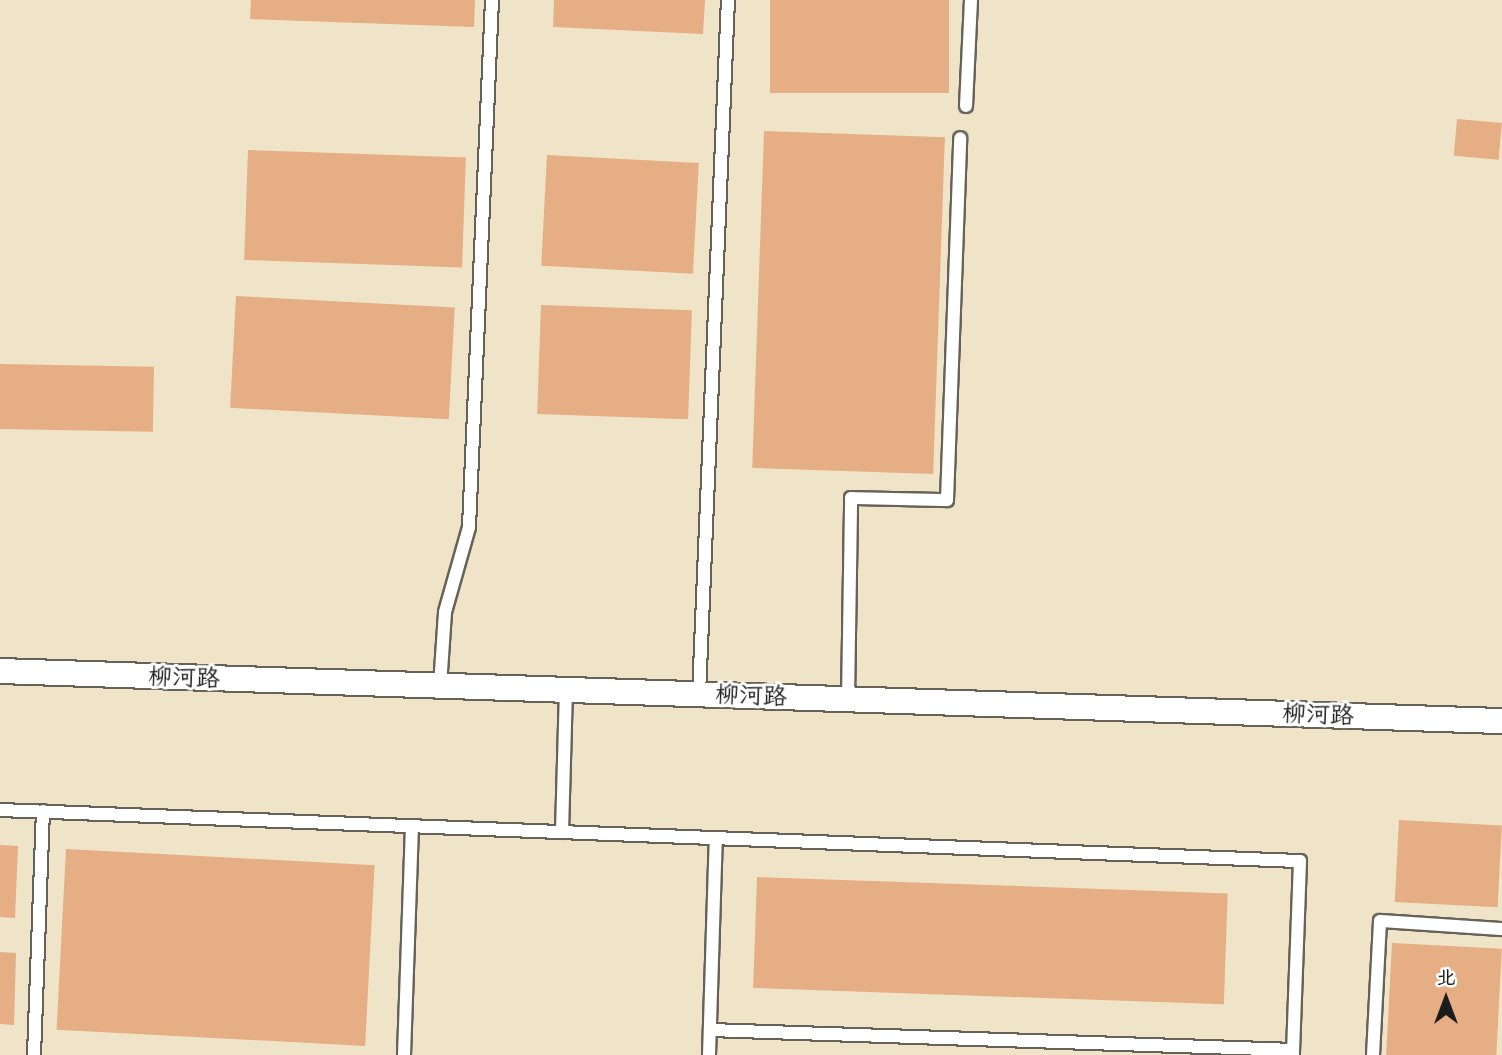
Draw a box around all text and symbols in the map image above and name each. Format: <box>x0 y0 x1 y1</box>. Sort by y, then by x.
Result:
street label: 柳河路 <box>148 662 220 694</box>
street label: 柳河路 <box>715 680 787 712</box>
street label: 柳河路 <box>1282 699 1354 731</box>
north arrow <box>1411 964 1481 1034</box>
text: 北 <box>1436 966 1456 990</box>

